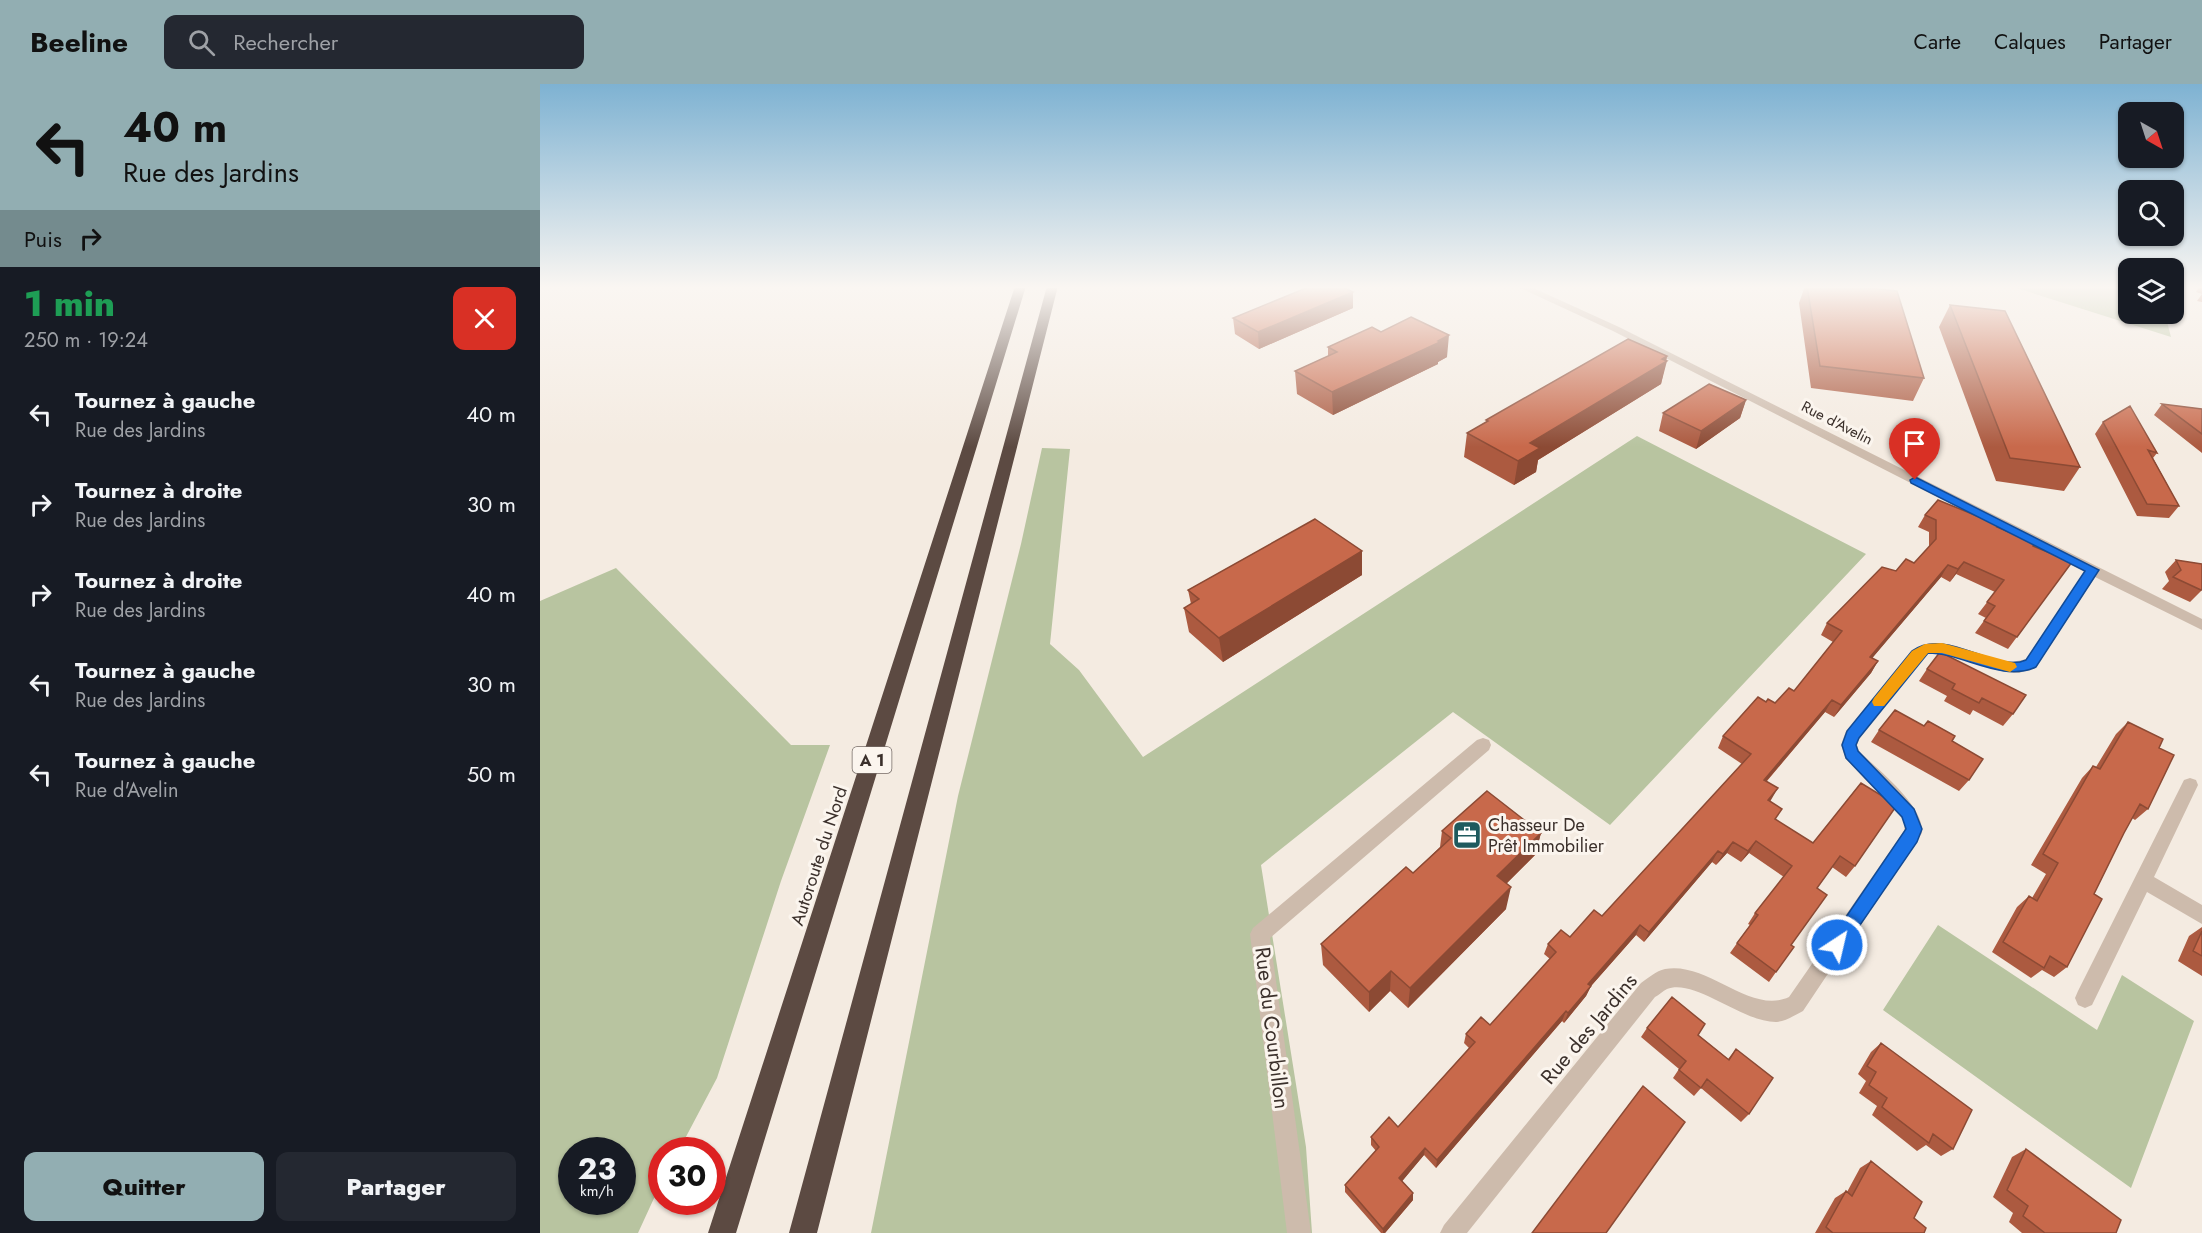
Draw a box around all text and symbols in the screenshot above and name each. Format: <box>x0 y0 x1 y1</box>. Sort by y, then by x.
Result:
search box <box>164 15 584 69</box>
text: Beeline <box>30 22 128 63</box>
icon: search <box>185 26 218 59</box>
text: Rechercher <box>233 26 338 58</box>
text: Carte <box>1914 27 1961 57</box>
text: Calques <box>1994 27 2066 57</box>
text: Partager <box>2099 27 2172 57</box>
text: 40 m <box>123 97 227 158</box>
north arrow <box>2118 102 2184 168</box>
map controls <box>2118 102 2184 324</box>
icon: left <box>24 108 102 186</box>
text: Rue des Jardins <box>123 153 299 192</box>
button: search <box>2118 180 2184 246</box>
icon: right <box>74 222 107 255</box>
text: Puis <box>24 223 62 255</box>
button: layers <box>2118 258 2184 324</box>
text: 1 min <box>24 277 115 329</box>
button: close <box>453 287 516 350</box>
text: 250 m · 19:24 <box>24 326 148 355</box>
text: Tournez à gauche <box>75 384 255 416</box>
street label: Rue d'Avelin <box>1797 396 1877 450</box>
icon: left <box>24 398 57 431</box>
text: 40 m <box>466 398 516 430</box>
text: Rue des Jardins <box>75 416 205 445</box>
pin <box>1889 418 1940 480</box>
icon: arrive <box>1898 427 1931 460</box>
text: Tournez à droite <box>75 474 242 506</box>
icon: right <box>24 488 57 521</box>
text: 30 m <box>467 488 516 520</box>
text: Rue des Jardins <box>75 506 205 535</box>
text: Tournez à droite <box>75 564 242 596</box>
icon: right <box>24 578 57 611</box>
text: 40 m <box>466 578 516 610</box>
text: Rue des Jardins <box>75 596 205 625</box>
text: Tournez à gauche <box>75 654 255 686</box>
icon: left <box>24 668 57 701</box>
text: 30 m <box>467 668 516 700</box>
text: Rue des Jardins <box>75 686 205 715</box>
text: Tournez à gauche <box>75 744 255 776</box>
road number: A 1 <box>852 747 892 773</box>
icon: left <box>24 758 57 791</box>
text: 50 m <box>467 758 516 790</box>
text: Rue d'Avelin <box>75 776 178 805</box>
street label: Autoroute du Nord <box>784 783 854 929</box>
place label: Chasseur De Prêt Immobilier <box>1488 812 1605 859</box>
office icon: Chasseur De Prêt Immobilier <box>1451 819 1483 851</box>
position arrow <box>1805 913 1869 977</box>
street label: Rue du Courbillon <box>1247 945 1297 1111</box>
street label: Rue des Jardins <box>1534 967 1644 1091</box>
speed limit sign: 30 <box>648 1137 726 1215</box>
text: 23 <box>578 1147 616 1190</box>
button: Quitter <box>24 1152 264 1221</box>
button: Partager <box>276 1152 516 1221</box>
text: km/h <box>580 1180 614 1202</box>

